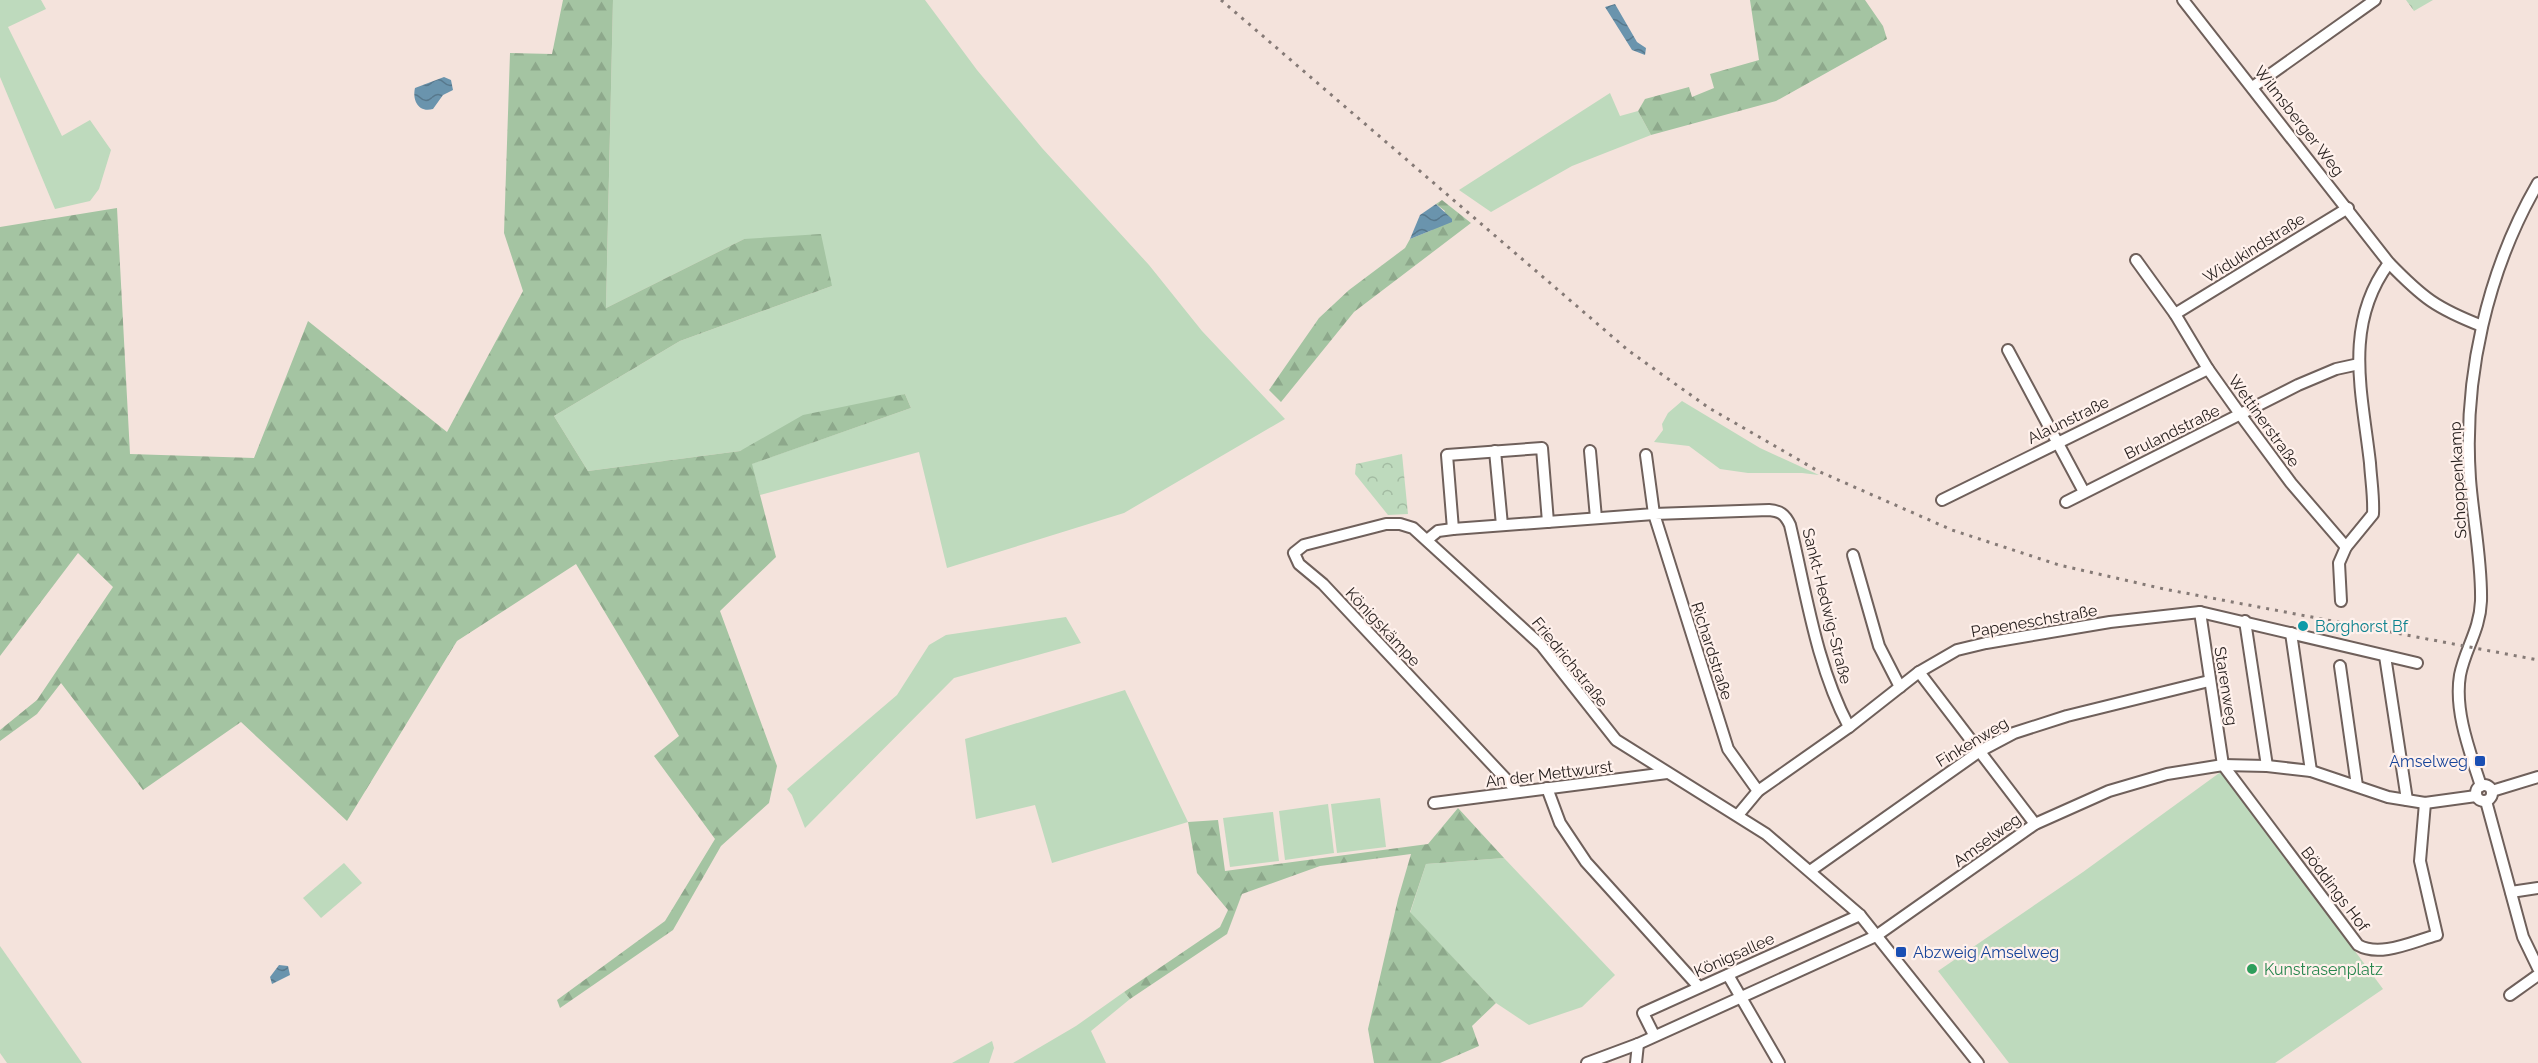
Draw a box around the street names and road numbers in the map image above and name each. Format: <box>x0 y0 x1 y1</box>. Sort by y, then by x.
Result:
street label: Wilmsberger Weg <box>2250 62 2348 180</box>
street label: Widukindstraße <box>2200 209 2308 287</box>
street label: Wettinerstraße <box>2224 371 2304 471</box>
street label: Alaunstraße <box>2024 392 2112 448</box>
street label: Brulandstraße <box>2121 401 2223 463</box>
street label: Schoppenkamp <box>2445 421 2471 539</box>
street label: Sankt-Hedwig-Straße <box>1798 526 1856 686</box>
street label: Königskämpe <box>1342 584 1424 670</box>
street label: Richardstraße <box>1687 600 1737 702</box>
street label: Papeneschstraße <box>1969 601 2099 641</box>
street label: Friedrichstraße <box>1528 613 1612 711</box>
street label: Starenweg <box>2210 645 2242 727</box>
street label: Finkenweg <box>1932 713 2012 771</box>
street label: An der Mettwurst <box>1484 757 1614 791</box>
street label: Amselweg <box>1950 809 2024 871</box>
street label: Böddings Hof <box>2297 843 2373 936</box>
street label: Königsallee <box>1691 929 1777 981</box>

